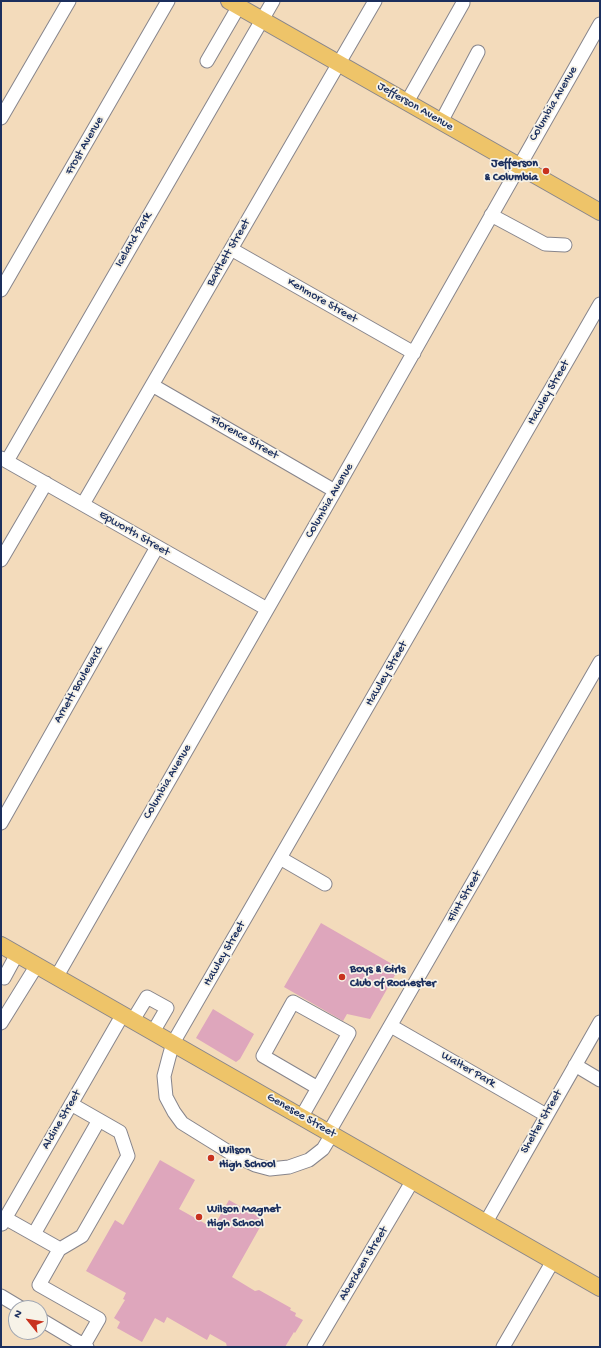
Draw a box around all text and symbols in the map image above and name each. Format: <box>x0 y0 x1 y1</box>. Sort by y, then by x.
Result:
street label: Columbia Avenue <box>527 64 581 144</box>
street label: Jefferson Avenue <box>374 79 456 135</box>
street label: Frost Avenue <box>63 114 107 178</box>
place label: Jefferson & Columbia <box>485 157 538 185</box>
marker: Jefferson & Columbia <box>541 166 551 176</box>
street label: Iceland Park <box>113 210 155 270</box>
street label: Bartlett Street <box>204 217 254 289</box>
street label: Kenmore Street <box>284 275 360 327</box>
street label: Hawley Street <box>525 358 573 428</box>
street label: Florence Street <box>207 413 281 463</box>
street label: Columbia Avenue <box>303 461 357 541</box>
street label: Epworth Street <box>96 508 172 560</box>
street label: Hawley Street <box>363 639 411 709</box>
street label: Arnett Boulevard <box>51 644 107 726</box>
street label: Columbia Avenue <box>141 742 195 822</box>
street label: Flint Street <box>445 869 485 925</box>
street label: Hawley Street <box>201 919 249 989</box>
place label: Boys & Girls Club of Rochester <box>350 963 436 991</box>
marker: Boys & Girls Club of Rochester <box>337 972 347 982</box>
street label: Walter Park <box>438 1049 498 1091</box>
street label: Aldine Street <box>39 1088 85 1152</box>
street label: Shelter Street <box>518 1088 566 1156</box>
street label: Genesee Street <box>264 1090 338 1142</box>
place label: Wilson High School <box>219 1144 276 1172</box>
marker: Wilson High School <box>206 1153 216 1163</box>
place label: Wilson Magnet High School <box>207 1203 280 1231</box>
marker: Wilson Magnet High School <box>194 1212 204 1222</box>
street label: Aberdeen Street <box>336 1224 392 1304</box>
north arrow <box>8 1300 48 1340</box>
text: N <box>11 1308 25 1321</box>

